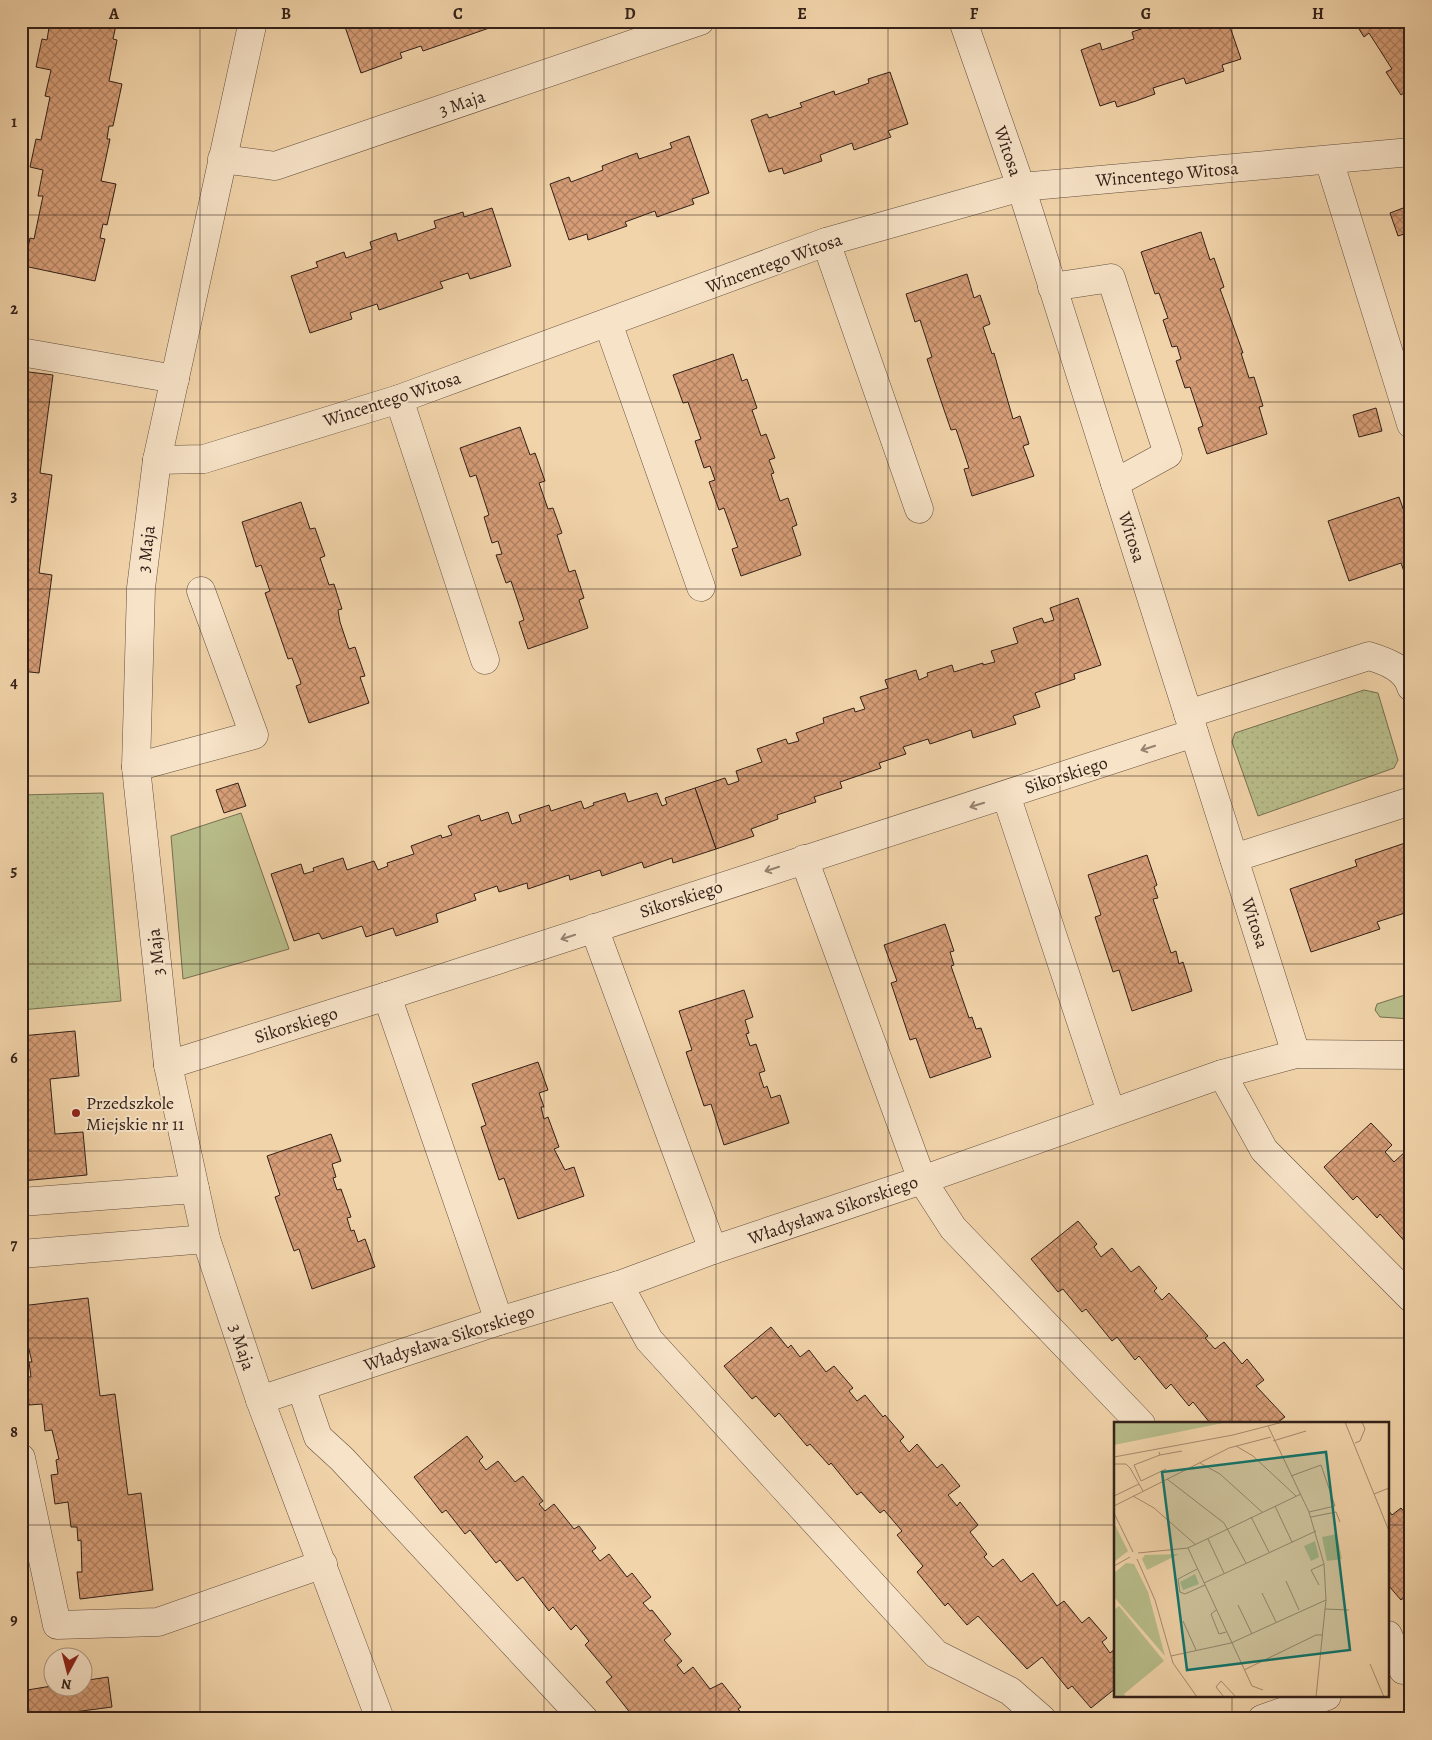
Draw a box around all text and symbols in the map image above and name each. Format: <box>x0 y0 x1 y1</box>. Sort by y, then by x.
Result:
text: A <box>108 3 120 25</box>
text: B <box>281 3 291 25</box>
text: C <box>453 3 463 25</box>
text: D <box>624 3 636 25</box>
text: E <box>797 3 807 25</box>
text: F <box>970 3 979 25</box>
text: G <box>1141 3 1151 25</box>
text: H <box>1312 3 1324 25</box>
street label: 3 Maja <box>436 84 489 122</box>
text: 1 <box>11 111 17 133</box>
street label: Witosa <box>988 122 1028 180</box>
street label: Wincentego Witosa <box>1094 156 1240 192</box>
street label: Wincentego Witosa <box>702 227 846 299</box>
text: 2 <box>10 298 18 320</box>
street label: Wincentego Witosa <box>319 365 464 433</box>
text: 3 <box>11 485 18 507</box>
street label: Witosa <box>1112 508 1152 566</box>
street label: 3 Maja <box>131 523 161 574</box>
text: 4 <box>10 672 18 694</box>
one-way arrow <box>1140 744 1156 753</box>
street label: Sikorskiego <box>1021 750 1111 800</box>
one-way arrow <box>969 800 985 810</box>
text: 5 <box>11 860 18 882</box>
one-way arrow <box>764 865 780 875</box>
street label: Sikorskiego <box>636 874 726 924</box>
street label: Witosa <box>1235 894 1275 952</box>
street label: 3 Maja <box>142 927 170 977</box>
one-way arrow <box>560 933 576 942</box>
street label: Sikorskiego <box>251 1001 341 1049</box>
text: 6 <box>10 1047 18 1069</box>
place label: Przedszkole Miejskie nr 11 <box>86 1091 184 1136</box>
marker: Przedszkole Miejskie nr 11 <box>70 1107 82 1119</box>
street label: Władysława Sikorskiego <box>744 1170 921 1251</box>
text: 7 <box>11 1234 18 1256</box>
street label: Władysława Sikorskiego <box>360 1299 537 1377</box>
street label: 3 Maja <box>223 1321 261 1374</box>
text: 8 <box>10 1421 18 1443</box>
inset map <box>1114 1422 1390 1698</box>
text: 9 <box>10 1609 18 1631</box>
north arrow <box>42 1648 92 1698</box>
text: N <box>60 1674 73 1694</box>

